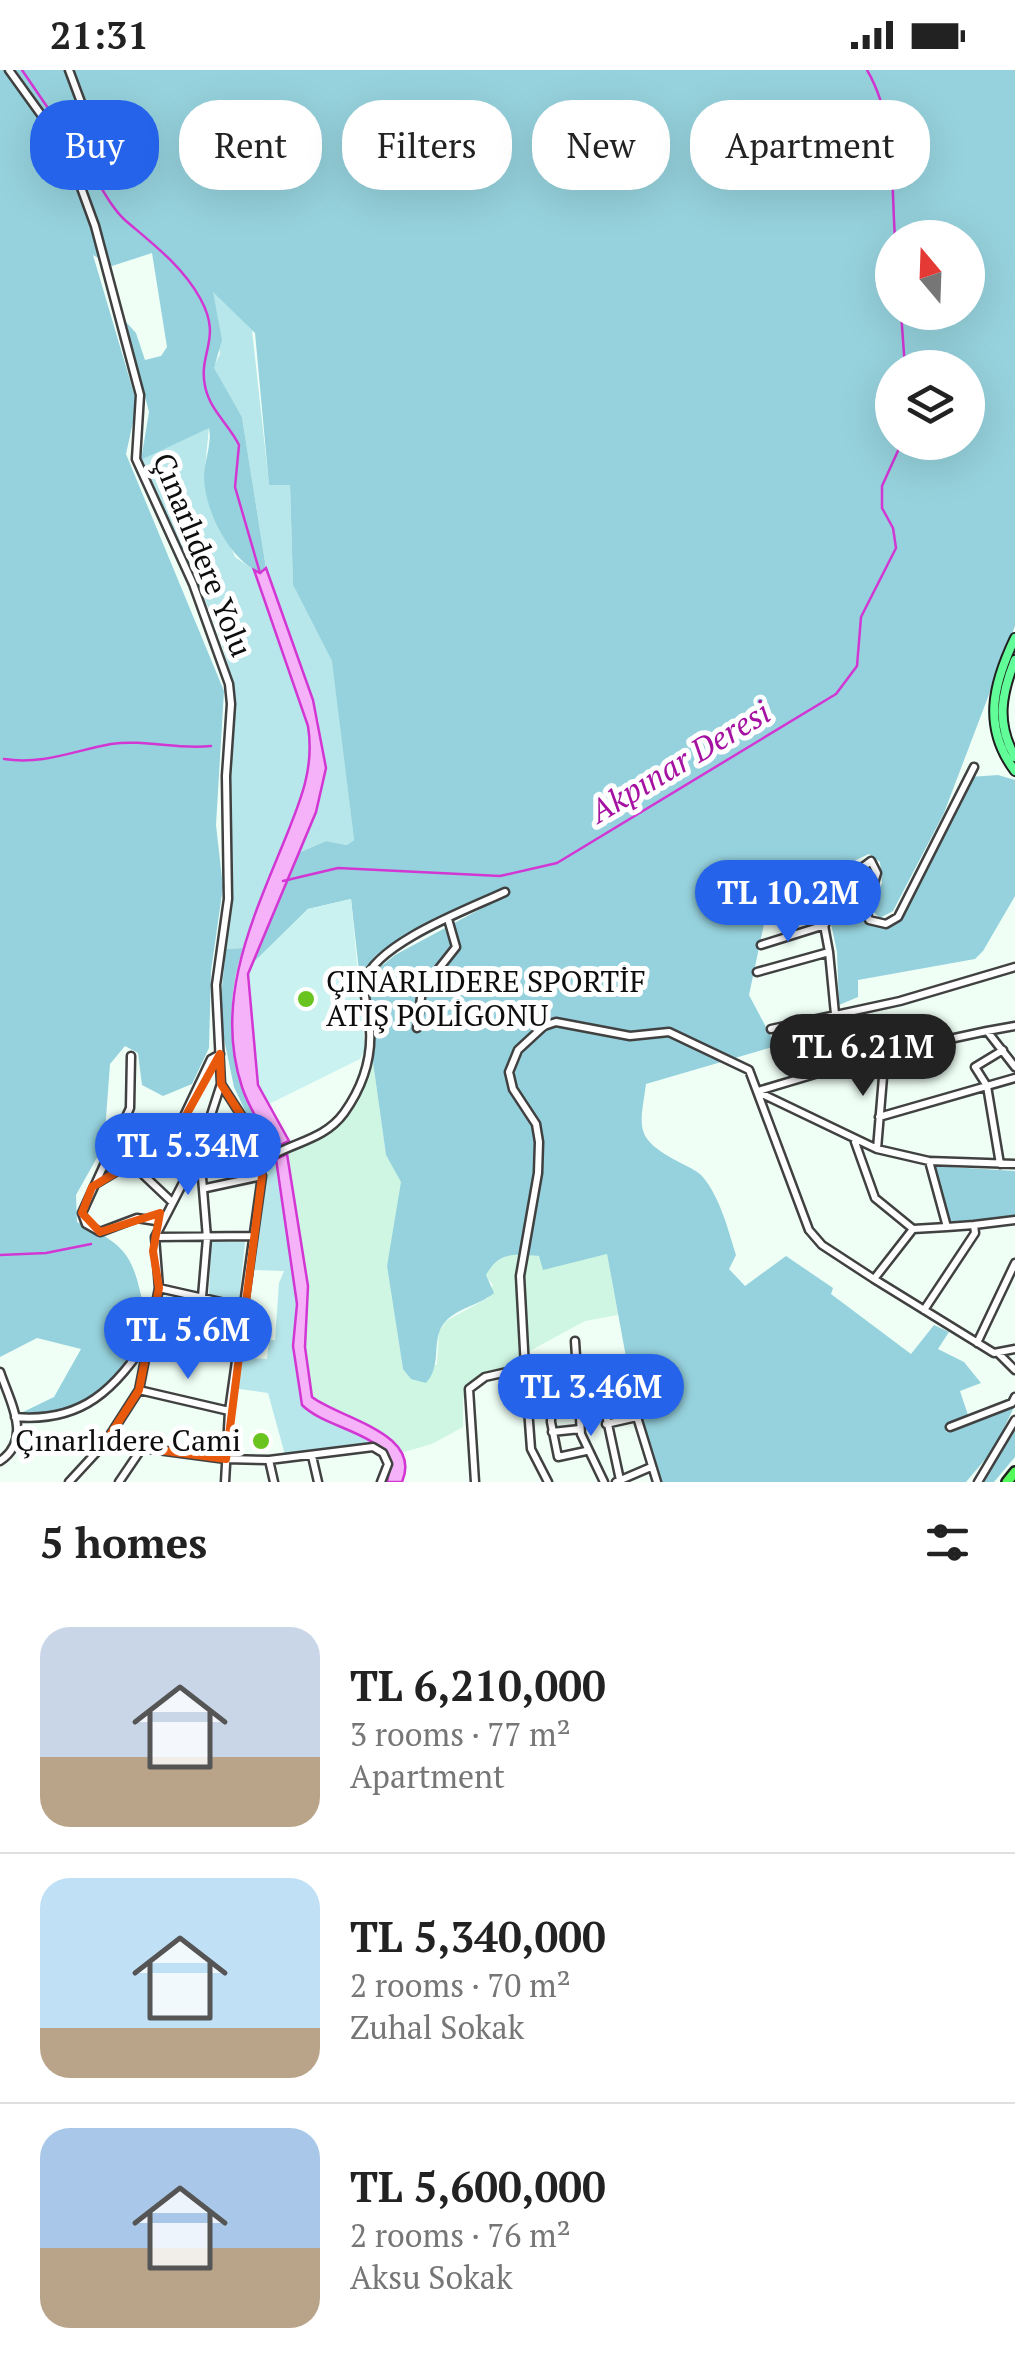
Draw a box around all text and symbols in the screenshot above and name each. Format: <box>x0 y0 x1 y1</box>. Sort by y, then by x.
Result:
text: 21:31 <box>50 10 149 60</box>
chip: Buy <box>30 100 159 190</box>
chip: Rent <box>179 100 322 190</box>
chip: Filters <box>342 100 512 190</box>
chip: New <box>532 100 670 190</box>
chip: Apartment <box>690 100 930 190</box>
north arrow <box>875 220 985 330</box>
map controls <box>875 220 985 460</box>
button: layers <box>875 350 985 460</box>
street label: Çınarlıdere Yolu <box>144 447 262 662</box>
water label: Akpınar Deresi <box>579 691 778 833</box>
pin: TL 10.2M <box>685 860 891 945</box>
text: TL 10.2M <box>717 871 859 913</box>
place label: ÇINARLIDERE SPORTİF ATIŞ POLİGONU <box>326 961 646 1035</box>
marker: ÇINARLIDERE SPORTİF ATIŞ POLİGONU <box>295 988 317 1010</box>
pin: TL 6.21M <box>760 1014 966 1099</box>
text: TL 6.21M <box>792 1025 934 1067</box>
pin: TL 5.34M <box>85 1113 291 1198</box>
text: TL 5.34M <box>117 1124 259 1166</box>
pin: TL 5.6M <box>96 1297 280 1382</box>
text: TL 5.6M <box>126 1308 250 1350</box>
pin: TL 3.46M <box>488 1354 694 1439</box>
text: TL 3.46M <box>520 1365 662 1407</box>
place label: Çınarlıdere Cami <box>15 1420 241 1460</box>
marker: Çınarlıdere Cami <box>250 1430 272 1452</box>
text: 5 homes <box>40 1514 207 1570</box>
icon: filters <box>920 1515 975 1570</box>
text: TL 6,210,000 <box>350 1657 606 1713</box>
icon: home <box>120 1667 240 1787</box>
text: 3 rooms · 77 m² <box>350 1713 571 1755</box>
text: Apartment <box>350 1755 505 1797</box>
text: TL 5,340,000 <box>350 1908 606 1964</box>
icon: home <box>120 1918 240 2038</box>
text: 2 rooms · 70 m² <box>350 1964 571 2006</box>
text: Zuhal Sokak <box>350 2006 524 2048</box>
text: TL 5,600,000 <box>350 2158 606 2214</box>
icon: home <box>120 2168 240 2288</box>
text: 2 rooms · 76 m² <box>350 2214 571 2256</box>
text: Aksu Sokak <box>350 2256 512 2298</box>

